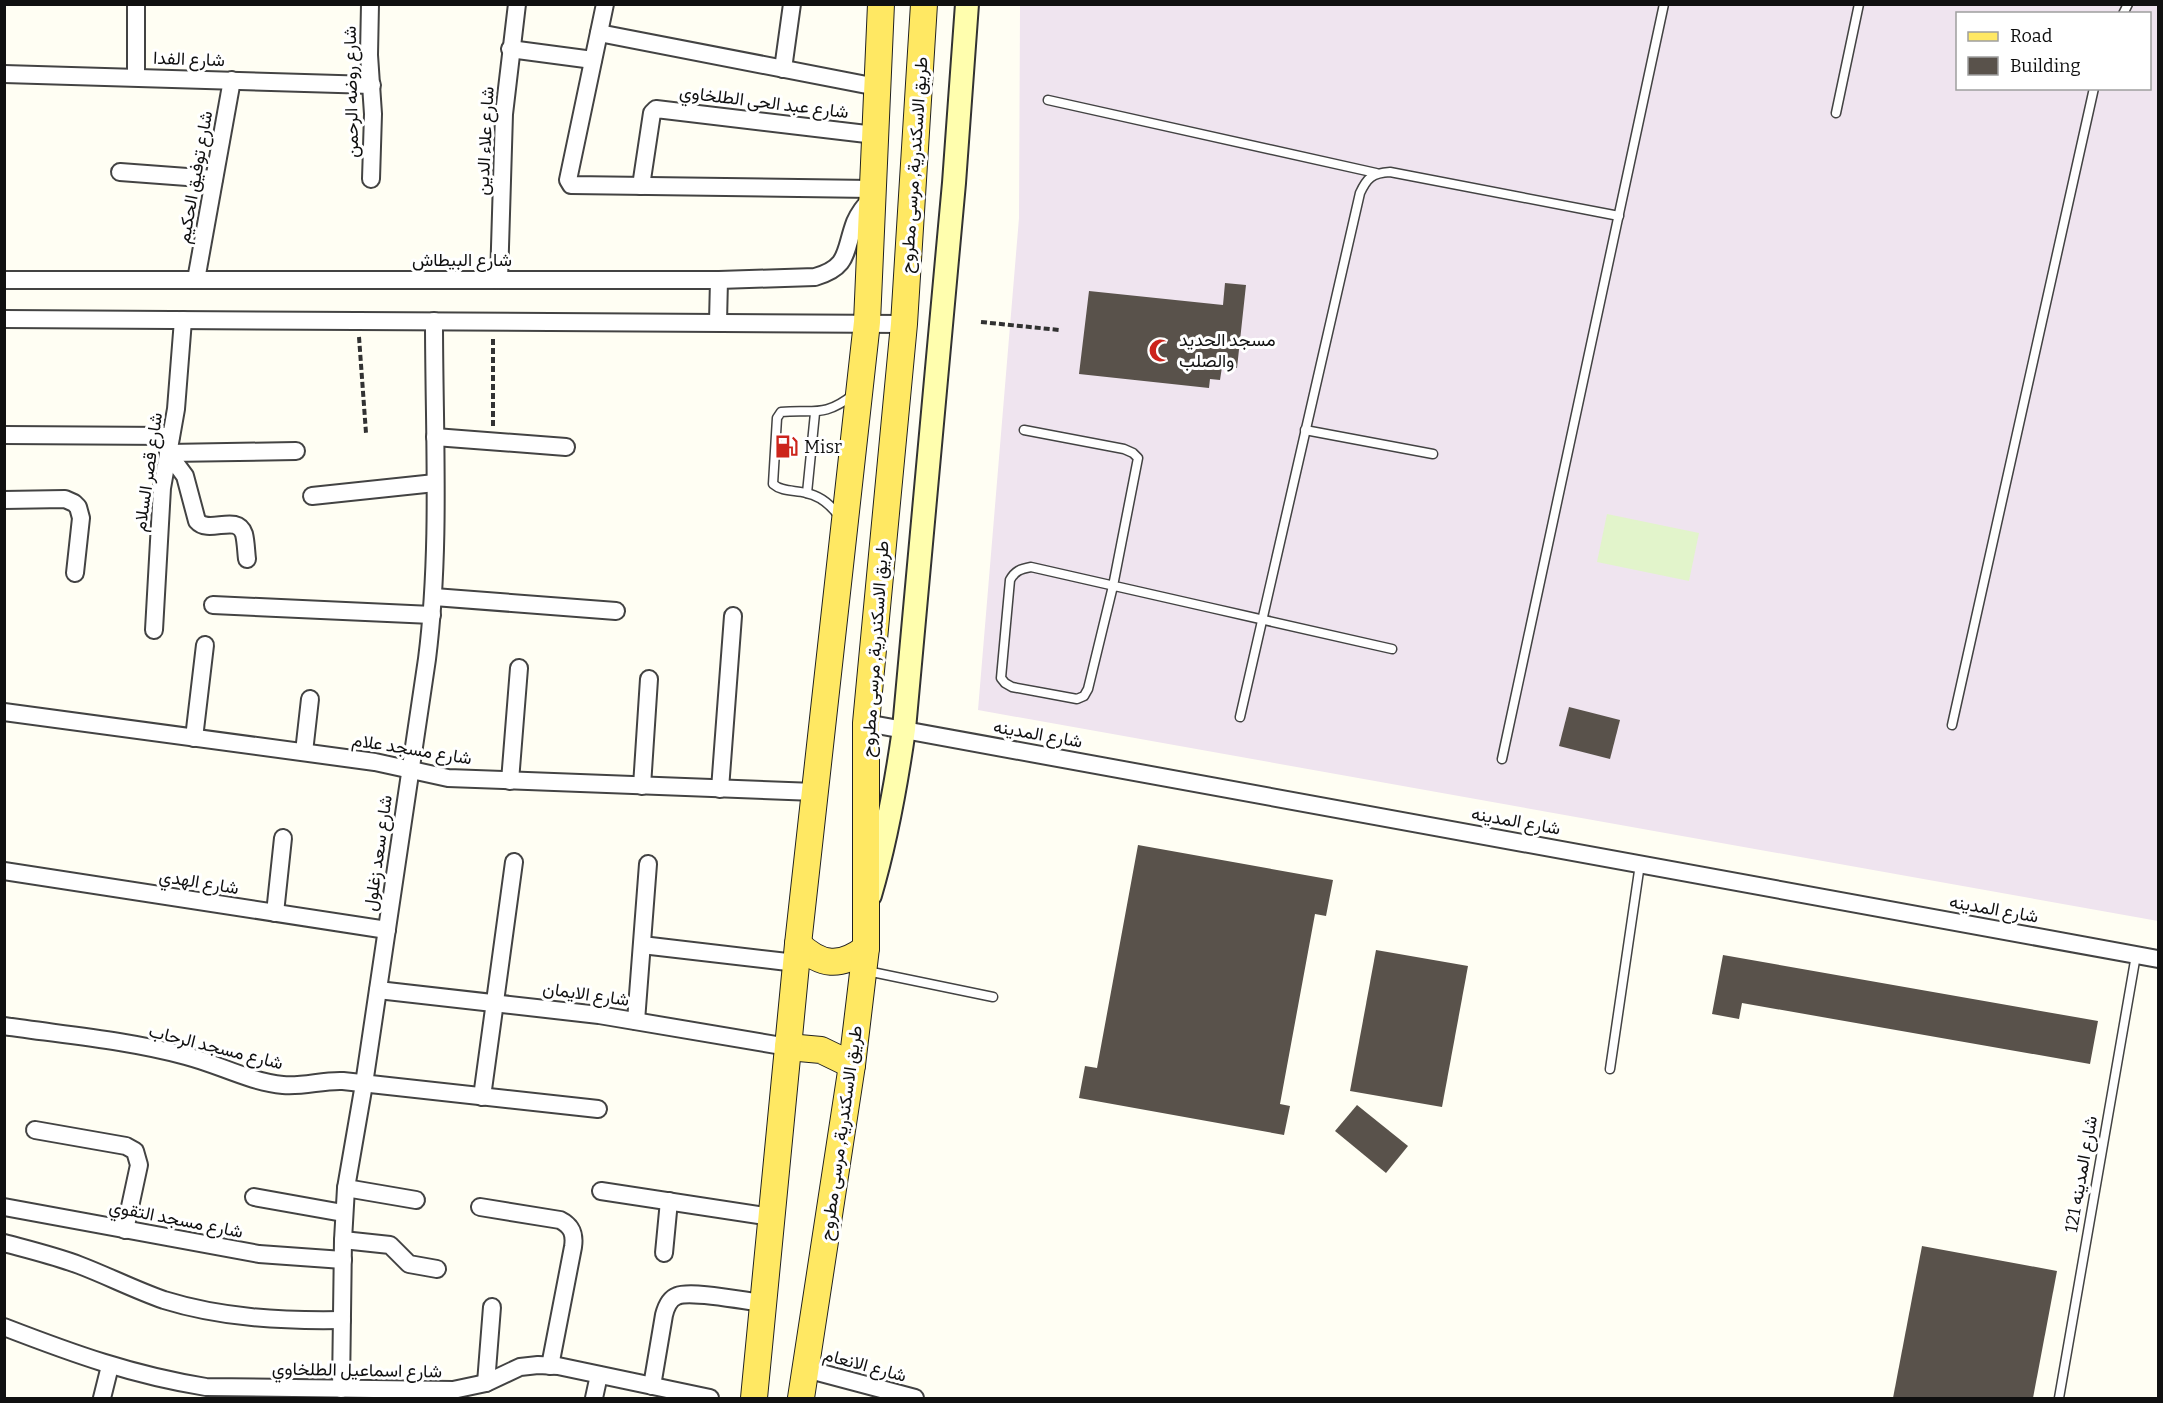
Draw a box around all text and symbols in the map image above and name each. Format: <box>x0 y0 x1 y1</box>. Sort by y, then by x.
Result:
legend <box>1956 12 2151 90</box>
text: Road <box>2010 25 2053 47</box>
street label: شارع روضه الرحمن <box>339 26 364 158</box>
street label: شارع الفدا <box>153 47 225 72</box>
text: Building <box>2010 55 2081 77</box>
street label: طريق الاسكندرية, مرسى مطروح <box>895 56 934 274</box>
street label: شارع عبد الحى الطلخاوي <box>678 81 850 127</box>
street label: شارع علاء الدين <box>471 86 500 196</box>
street label: شارع توفيق الحكيم <box>173 109 218 245</box>
street label: شارع البيطاش <box>412 249 512 272</box>
place label: مسجد الحديد والصلب <box>1179 329 1276 372</box>
mosque icon: مسجد الحديد والصلب <box>1148 337 1174 363</box>
street label: شارع قصر السلام <box>129 411 168 533</box>
fuel station icon: Misr <box>773 434 799 460</box>
place label: Misr <box>804 436 842 458</box>
street label: طريق الاسكندرية, مرسى مطروح <box>856 540 895 758</box>
street label: شارع المدينه <box>992 715 1084 754</box>
street label: شارع مسجد علام <box>350 729 473 770</box>
street label: شارع سعد زغلول <box>359 794 398 913</box>
street label: شارع المدينه <box>1470 802 1562 841</box>
street label: شارع الهدي <box>157 865 240 903</box>
street label: شارع المدينه <box>1948 890 2040 929</box>
street label: شارع الايمان <box>541 977 631 1012</box>
street label: شارع مسجد الرحاب <box>146 1020 285 1075</box>
street label: طريق الاسكندرية, مرسى مطروح <box>815 1024 868 1242</box>
street label: شارع المدينه 121 <box>2060 1114 2103 1234</box>
street label: شارع مسجد التقوي <box>106 1195 245 1247</box>
street label: شارع الانعام <box>821 1343 909 1388</box>
street label: شارع اسماعيل الطلخاوي <box>272 1358 442 1386</box>

